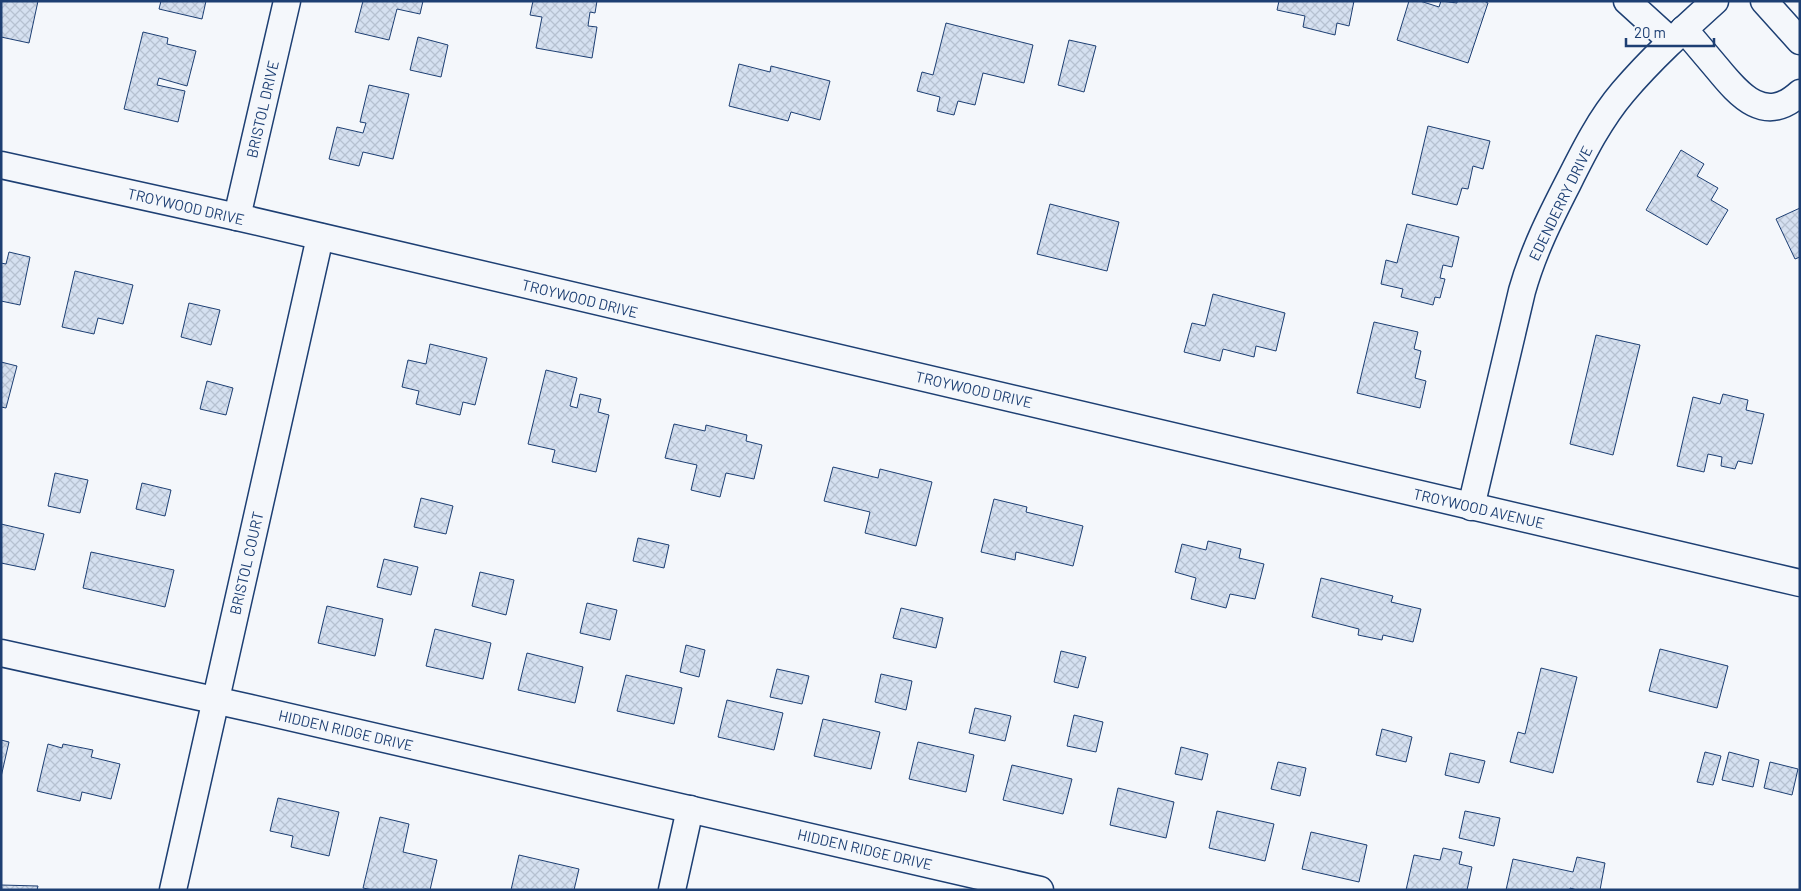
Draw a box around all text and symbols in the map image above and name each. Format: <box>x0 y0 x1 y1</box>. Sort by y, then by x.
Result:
scale bar <box>1626 15 1714 47</box>
text: 20 m <box>1634 23 1666 41</box>
street label: BRISTOL DRIVE <box>242 58 282 160</box>
street label: EDENDERRY DRIVE <box>1524 143 1596 263</box>
street label: TROYWOOD DRIVE <box>126 184 246 228</box>
street label: TROYWOOD DRIVE <box>520 275 640 321</box>
street label: TROYWOOD DRIVE <box>914 367 1034 411</box>
street label: TROYWOOD AVENUE <box>1412 484 1546 532</box>
street label: BRISTOL COURT <box>225 510 267 616</box>
street label: HIDDEN RIDGE DRIVE <box>277 706 415 754</box>
street label: HIDDEN RIDGE DRIVE <box>796 825 934 873</box>

